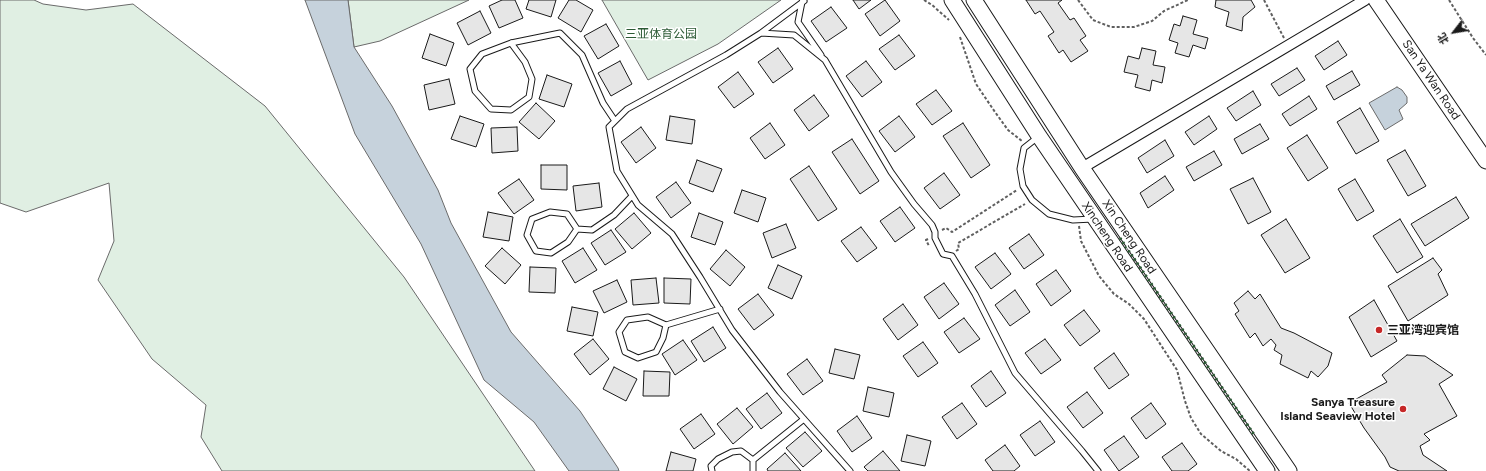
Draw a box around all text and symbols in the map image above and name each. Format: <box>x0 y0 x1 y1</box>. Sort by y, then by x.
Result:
north arrow <box>1434 12 1474 52</box>
park label: 三亚体育公园 <box>625 27 697 41</box>
text: 北 <box>1435 30 1452 47</box>
street label: San Ya Wan Road <box>1399 37 1463 123</box>
street label: Xin Cheng Road <box>1099 197 1159 277</box>
street label: Xincheng Road <box>1078 199 1136 275</box>
place label: 三亚湾迎宾馆 <box>1387 323 1459 337</box>
marker: 三亚湾迎宾馆 <box>1374 325 1384 335</box>
place label: Sanya Treasure Island Seaview Hotel <box>1280 395 1395 423</box>
marker: Sanya Treasure Island Seaview Hotel <box>1398 404 1408 414</box>

